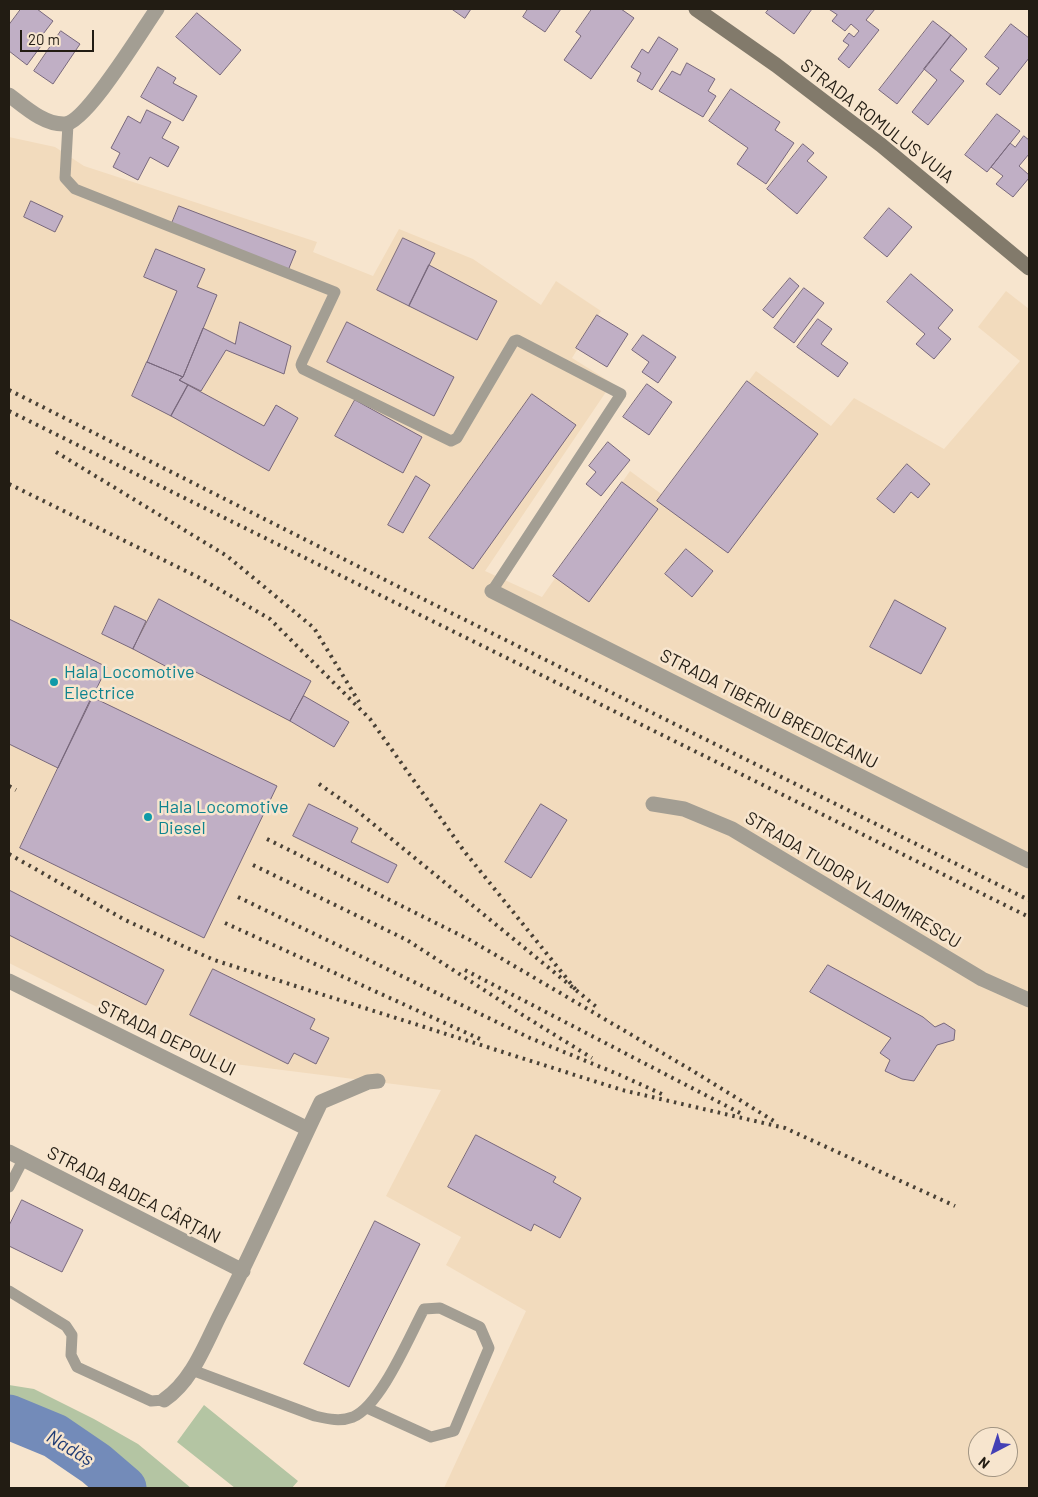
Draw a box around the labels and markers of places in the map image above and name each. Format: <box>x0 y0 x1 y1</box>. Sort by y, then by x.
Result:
place label: Hala Locomotive Electrice <box>64 661 194 704</box>
marker: Hala Locomotive Electrice <box>48 676 60 688</box>
place label: Hala Locomotive Diesel <box>158 796 288 839</box>
marker: Hala Locomotive Diesel <box>142 811 154 823</box>

